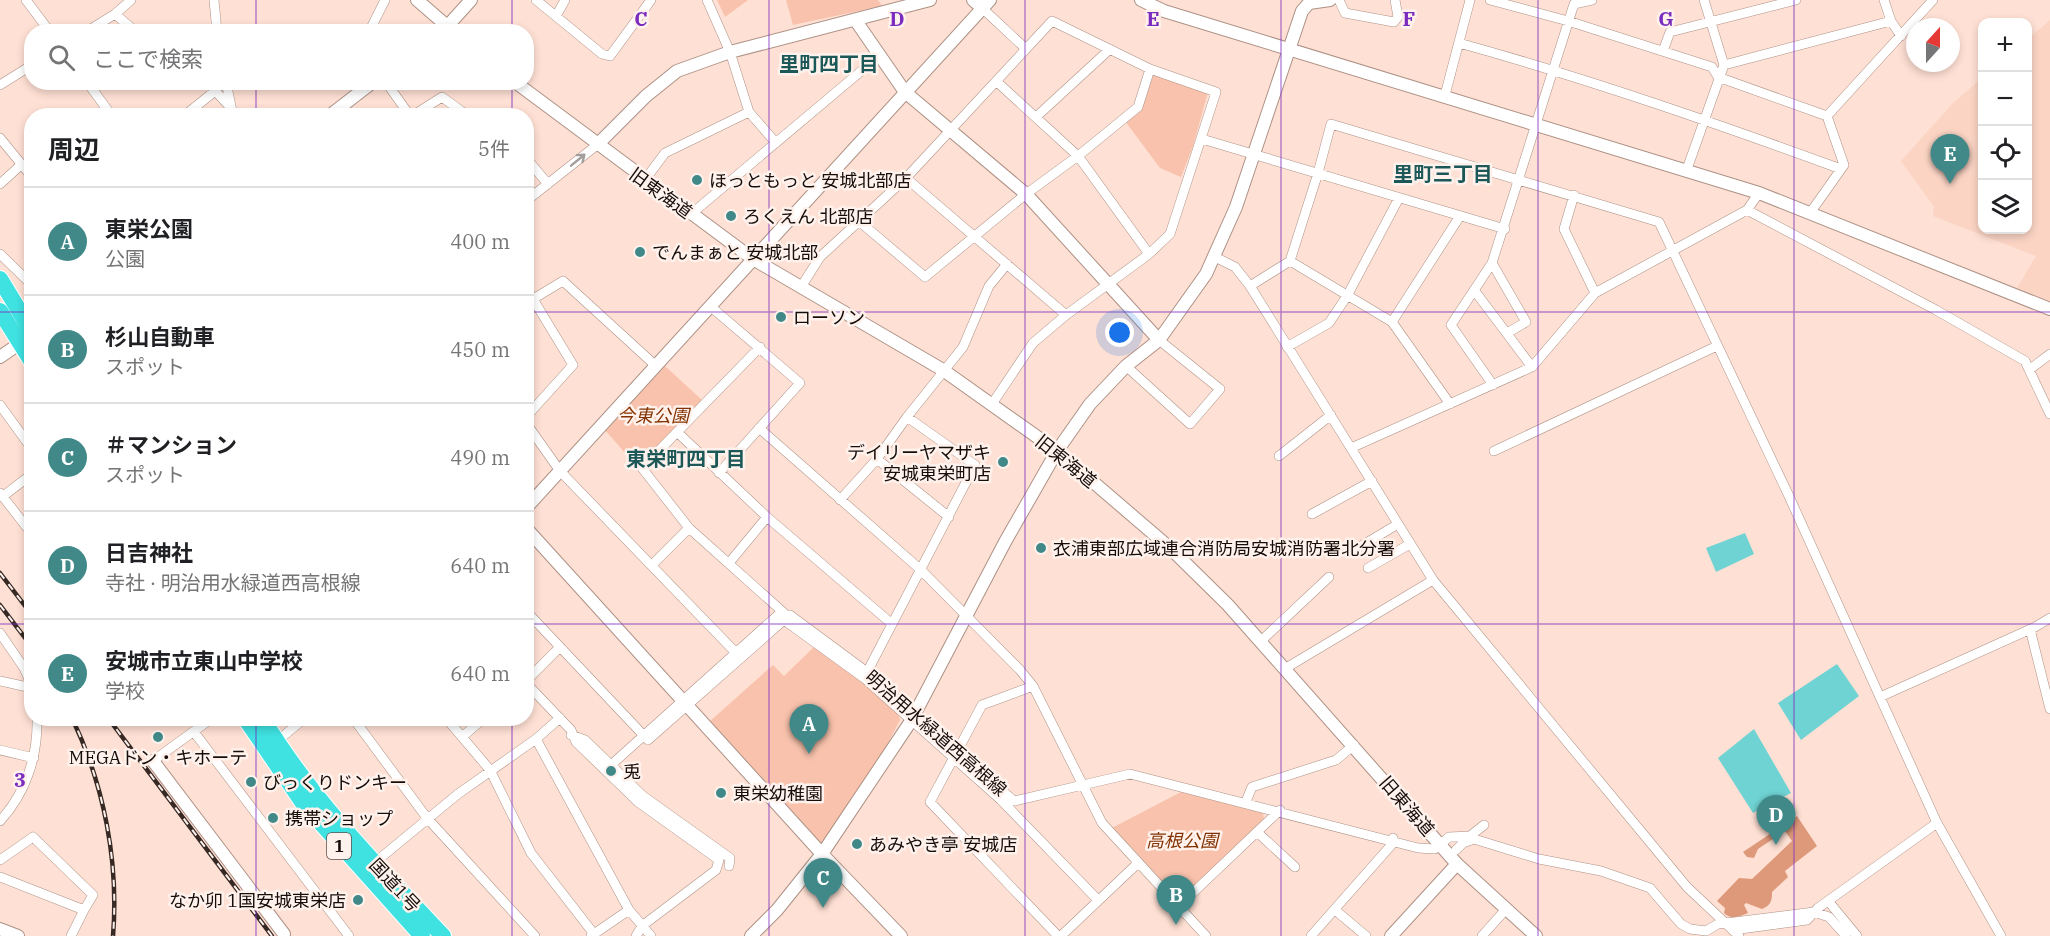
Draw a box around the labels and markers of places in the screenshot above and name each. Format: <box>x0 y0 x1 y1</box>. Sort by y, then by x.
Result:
pin: E <box>1930 134 1970 184</box>
place label: ほっともっと 安城北部店 <box>709 169 911 192</box>
marker: ほっともっと 安城北部店 <box>690 173 704 187</box>
place label: ろくえん 北部店 <box>743 205 873 228</box>
marker: ろくえん 北部店 <box>724 209 738 223</box>
place label: でんまぁと 安城北部 <box>652 241 818 264</box>
marker: でんまぁと 安城北部 <box>633 245 647 259</box>
place label: ローソン <box>793 306 865 329</box>
marker: ローソン <box>774 310 788 324</box>
place label: デイリーヤマザキ 安城東栄町店 <box>847 441 991 485</box>
marker: デイリーヤマザキ 安城東栄町店 <box>996 455 1010 469</box>
place label: 衣浦東部広域連合消防局安城消防署北分署 <box>1053 537 1395 560</box>
marker: 衣浦東部広域連合消防局安城消防署北分署 <box>1034 541 1048 555</box>
pin: A <box>790 704 828 754</box>
marker: MEGAドン・キホーテ <box>151 730 165 744</box>
place label: MEGAドン・キホーテ <box>69 746 247 769</box>
place label: 兎 <box>623 760 641 783</box>
marker: 兎 <box>604 764 618 778</box>
place label: びっくりドンキー <box>263 771 407 794</box>
marker: びっくりドンキー <box>244 775 258 789</box>
place label: 東栄幼稚園 <box>733 782 823 805</box>
marker: 東栄幼稚園 <box>714 786 728 800</box>
pin: D <box>1756 796 1796 845</box>
place label: 携帯ショップ <box>285 807 393 830</box>
marker: 携帯ショップ <box>266 811 280 825</box>
place label: あみやき亭 安城店 <box>869 833 1017 856</box>
marker: あみやき亭 安城店 <box>850 837 864 851</box>
pin: C <box>804 858 842 908</box>
pin: B <box>1156 876 1196 925</box>
place label: なか卯 1国安城東栄店 <box>169 889 346 912</box>
marker: なか卯 1国安城東栄店 <box>351 893 365 907</box>

